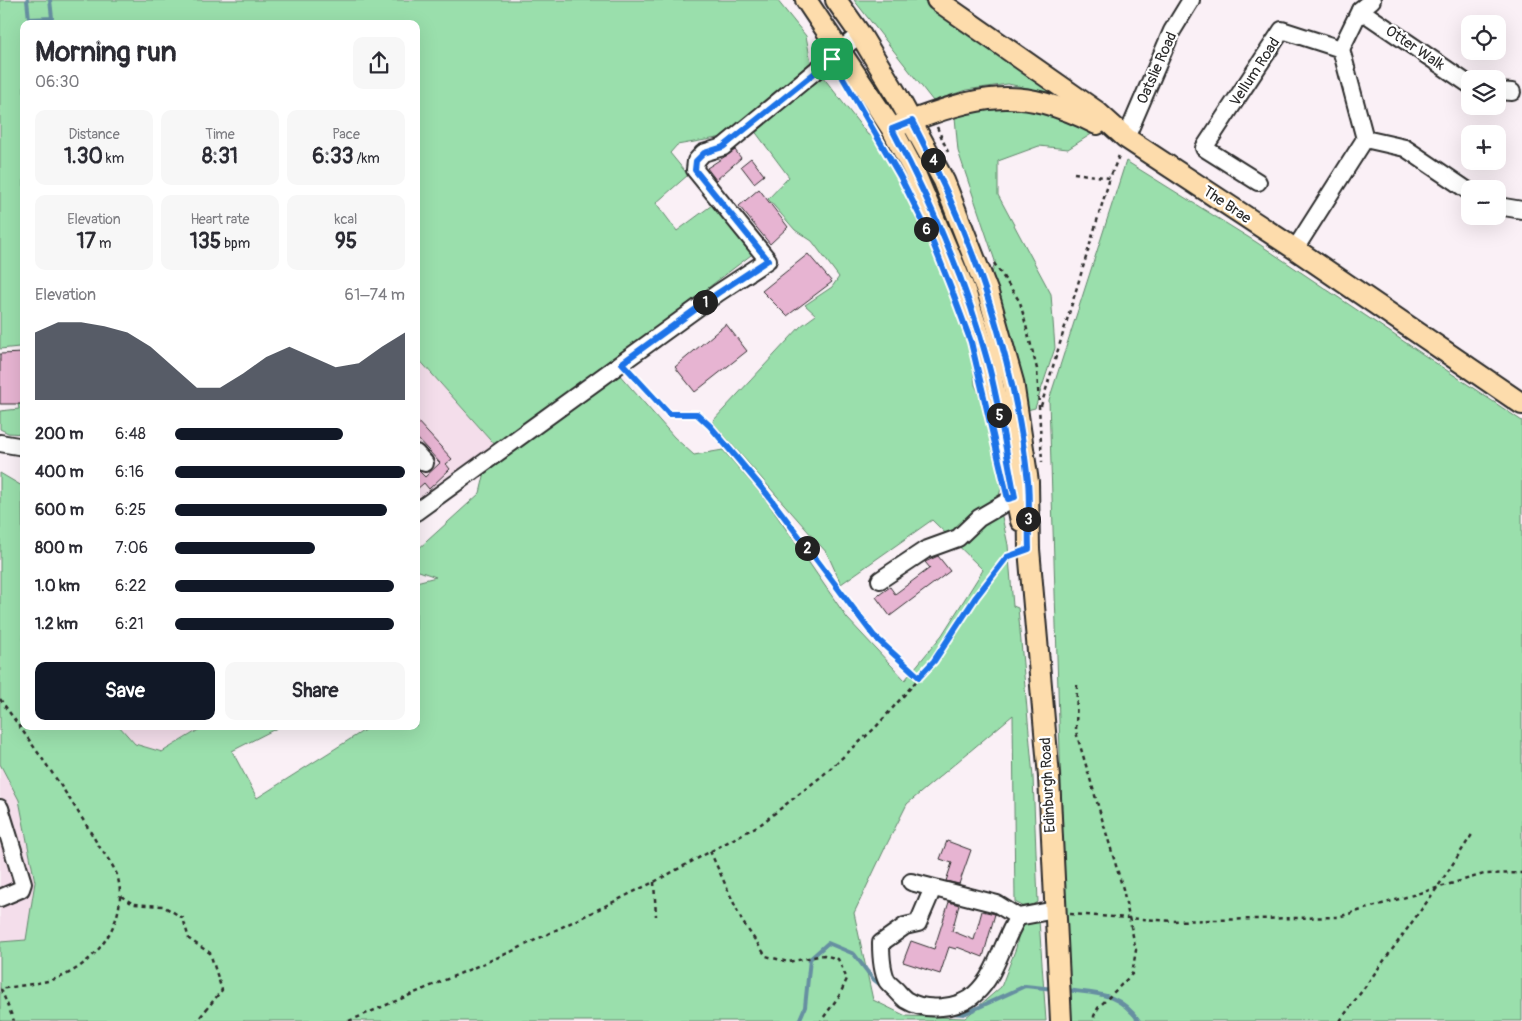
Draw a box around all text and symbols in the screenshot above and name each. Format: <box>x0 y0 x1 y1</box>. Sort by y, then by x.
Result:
map controls <box>1461 15 1506 225</box>
button: locate <box>1461 15 1506 60</box>
street label: Otter Walk <box>1382 21 1449 75</box>
street label: Oatslie Road <box>1133 29 1181 107</box>
street label: Vellum Road <box>1226 34 1284 110</box>
text: Morning run <box>35 35 177 70</box>
button: share <box>353 37 405 89</box>
pin <box>811 38 853 80</box>
icon: arrive <box>818 45 846 73</box>
button: layers <box>1461 70 1506 115</box>
text: 06:30 <box>35 72 79 92</box>
button: + <box>1461 125 1506 170</box>
text: Distance <box>68 126 120 143</box>
text: Time <box>205 126 235 143</box>
text: Pace <box>332 126 360 143</box>
text: 1.30 <box>64 143 103 170</box>
text: 8:31 <box>202 143 238 170</box>
text: 6:33 <box>312 143 353 170</box>
pin: 4 <box>920 148 946 172</box>
text: km <box>103 150 124 167</box>
text: /km <box>353 150 380 167</box>
text: 4 <box>929 152 938 169</box>
button: − <box>1461 180 1506 225</box>
street label: The Brae <box>1199 182 1255 228</box>
text: Elevation <box>67 211 121 228</box>
text: Heart rate <box>190 211 250 228</box>
text: kcal <box>335 211 357 228</box>
pin: 6 <box>914 216 938 242</box>
text: 6 <box>922 221 931 238</box>
text: 17 <box>77 228 96 255</box>
text: 135 <box>190 228 221 255</box>
text: 95 <box>335 228 357 255</box>
text: m <box>96 235 111 252</box>
text: bpm <box>221 235 250 252</box>
text: Elevation <box>35 285 96 305</box>
text: 61–74 m <box>345 285 405 305</box>
pin: 1 <box>692 290 718 314</box>
text: 1 <box>703 294 708 311</box>
pin: 5 <box>986 402 1012 428</box>
text: 5 <box>996 407 1003 424</box>
text: 200 m <box>35 424 83 444</box>
text: 6:48 <box>115 424 146 444</box>
text: 400 m <box>35 462 84 482</box>
text: 6:16 <box>115 462 144 482</box>
text: 600 m <box>35 500 84 520</box>
text: 6:25 <box>115 500 146 520</box>
pin: 3 <box>1016 506 1040 532</box>
text: 3 <box>1025 511 1032 528</box>
pin: 2 <box>794 536 820 560</box>
text: 800 m <box>35 538 83 558</box>
text: 7:06 <box>115 538 148 558</box>
text: 2 <box>804 540 811 557</box>
text: 1.0 km <box>35 576 80 596</box>
text: 6:22 <box>115 576 146 596</box>
text: 1.2 km <box>35 614 78 634</box>
text: 6:21 <box>115 614 144 634</box>
button: Save <box>35 662 215 720</box>
button: Share <box>225 662 405 720</box>
street label: Edinburgh Road <box>1036 737 1060 833</box>

